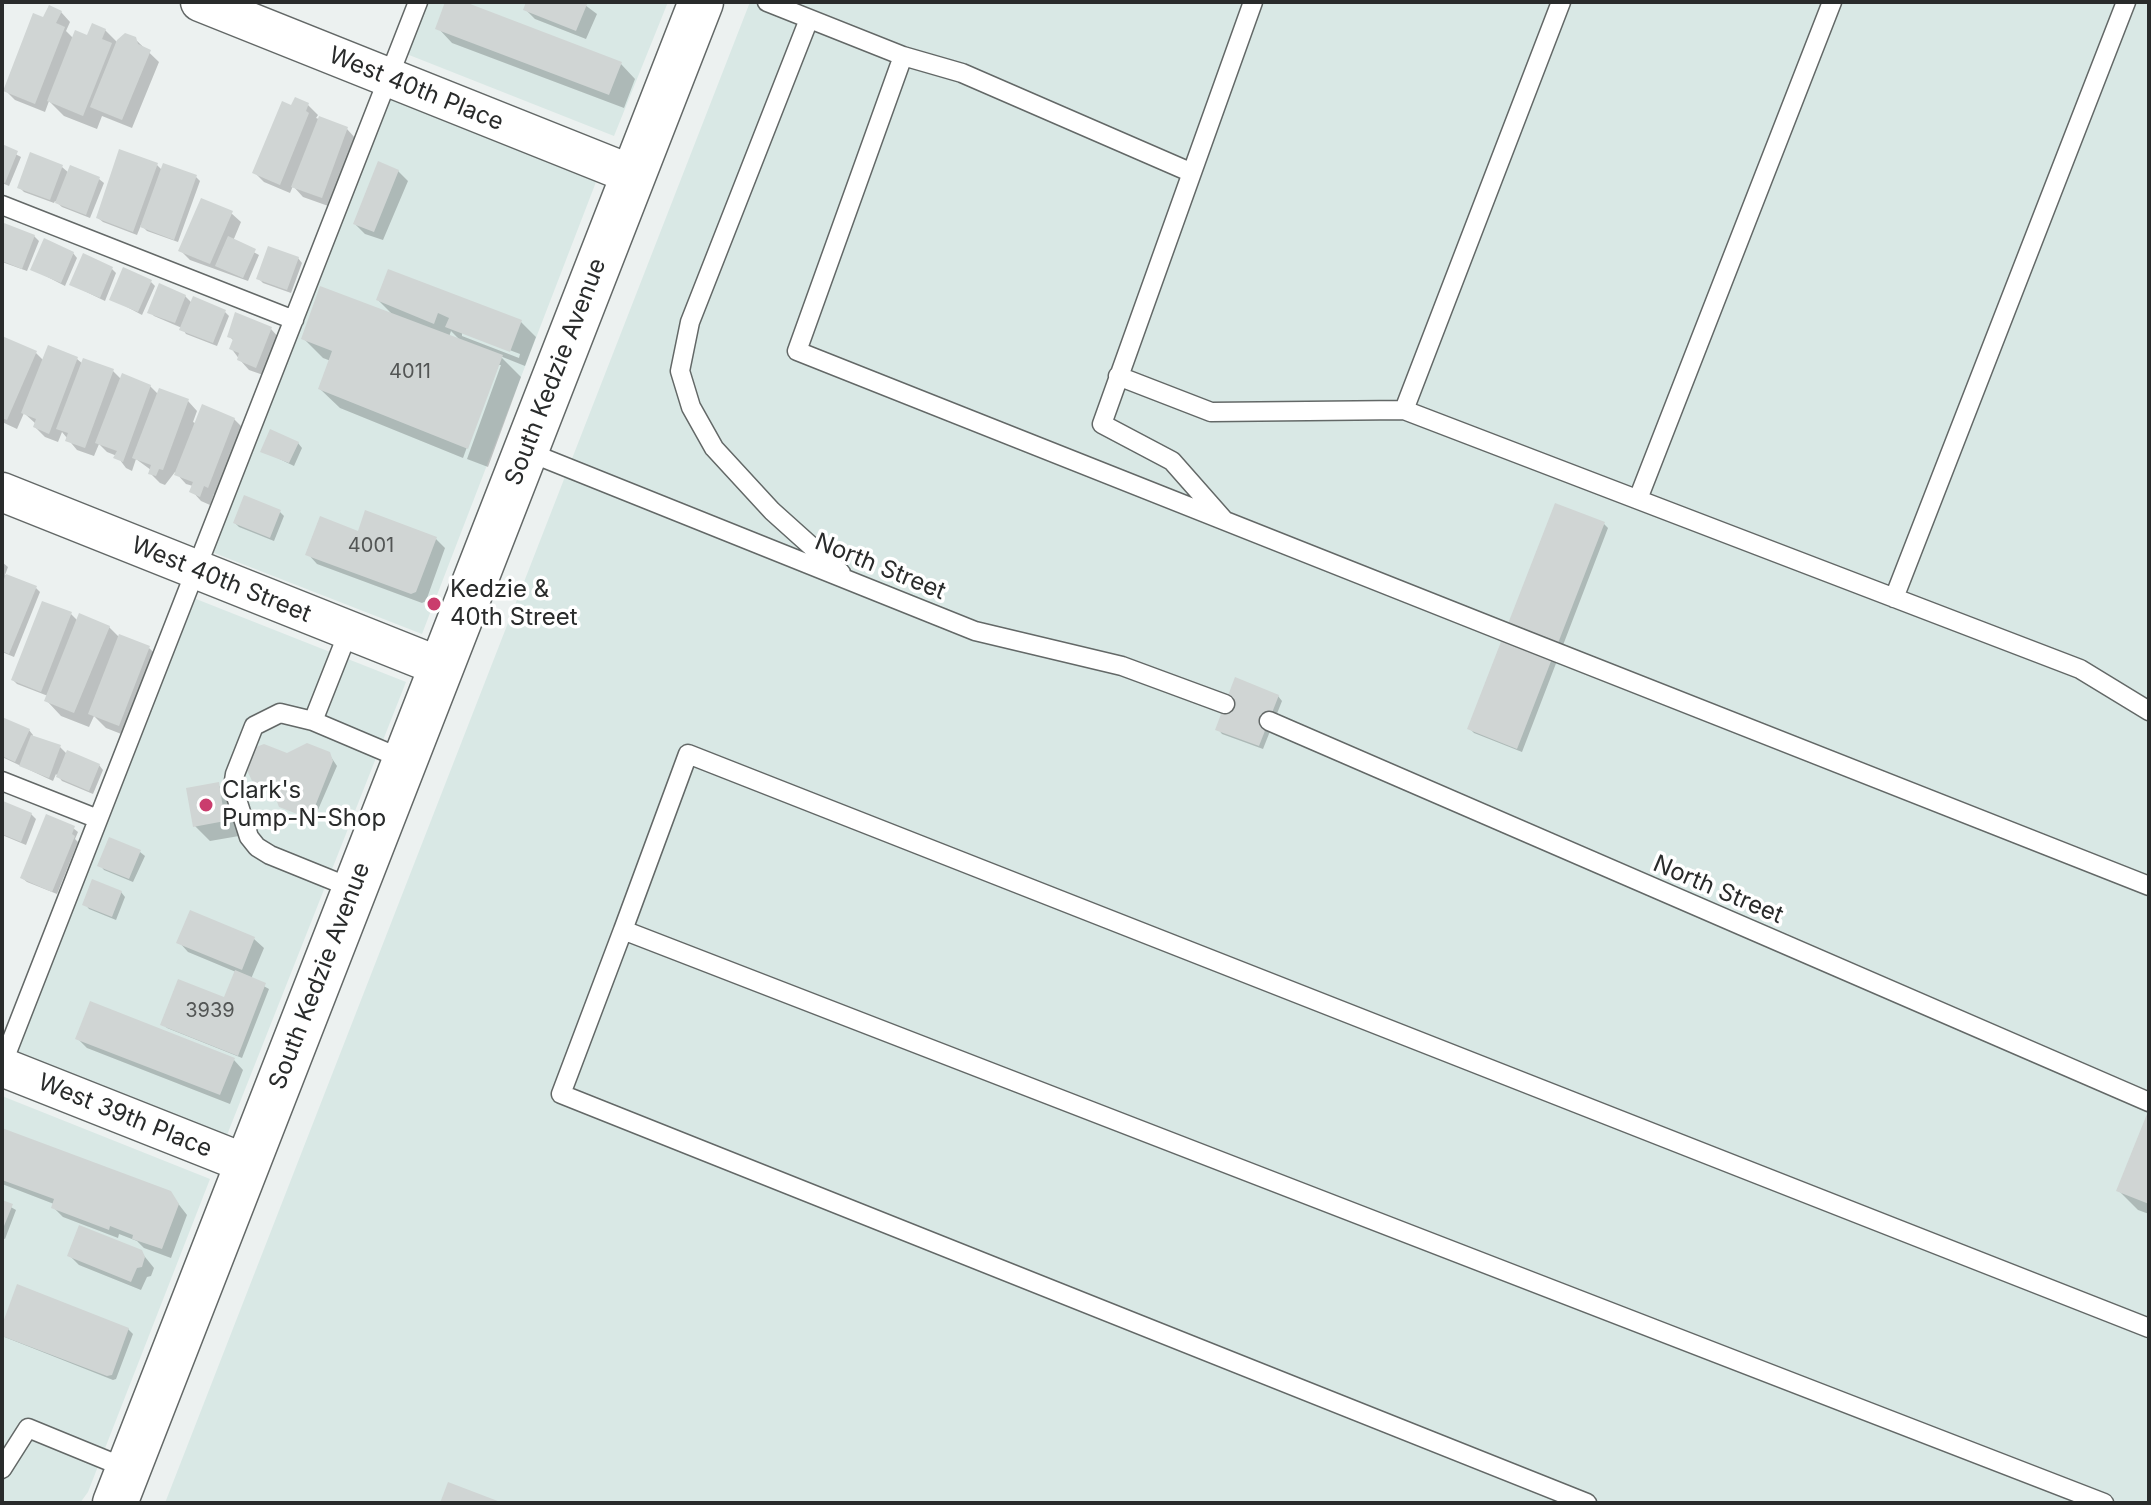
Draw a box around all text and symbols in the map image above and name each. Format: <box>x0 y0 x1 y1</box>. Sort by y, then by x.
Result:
street label: West 40th Place <box>324 41 508 137</box>
street label: South Kedzie Avenue <box>499 254 613 490</box>
house number: 4011 <box>389 360 431 384</box>
street label: North Street <box>810 528 950 606</box>
street label: West 40th Street <box>127 531 315 629</box>
house number: 4001 <box>348 534 394 558</box>
place label: Kedzie & 40th Street <box>450 576 578 632</box>
marker: Kedzie & 40th Street <box>425 595 443 613</box>
place label: Clark's Pump-N-Shop <box>222 777 386 833</box>
marker: Clark's Pump-N-Shop <box>197 796 215 814</box>
street label: North Street <box>1649 850 1787 930</box>
street label: South Kedzie Avenue <box>263 858 377 1094</box>
house number: 3939 <box>185 999 235 1023</box>
street label: West 39th Place <box>34 1068 216 1164</box>

